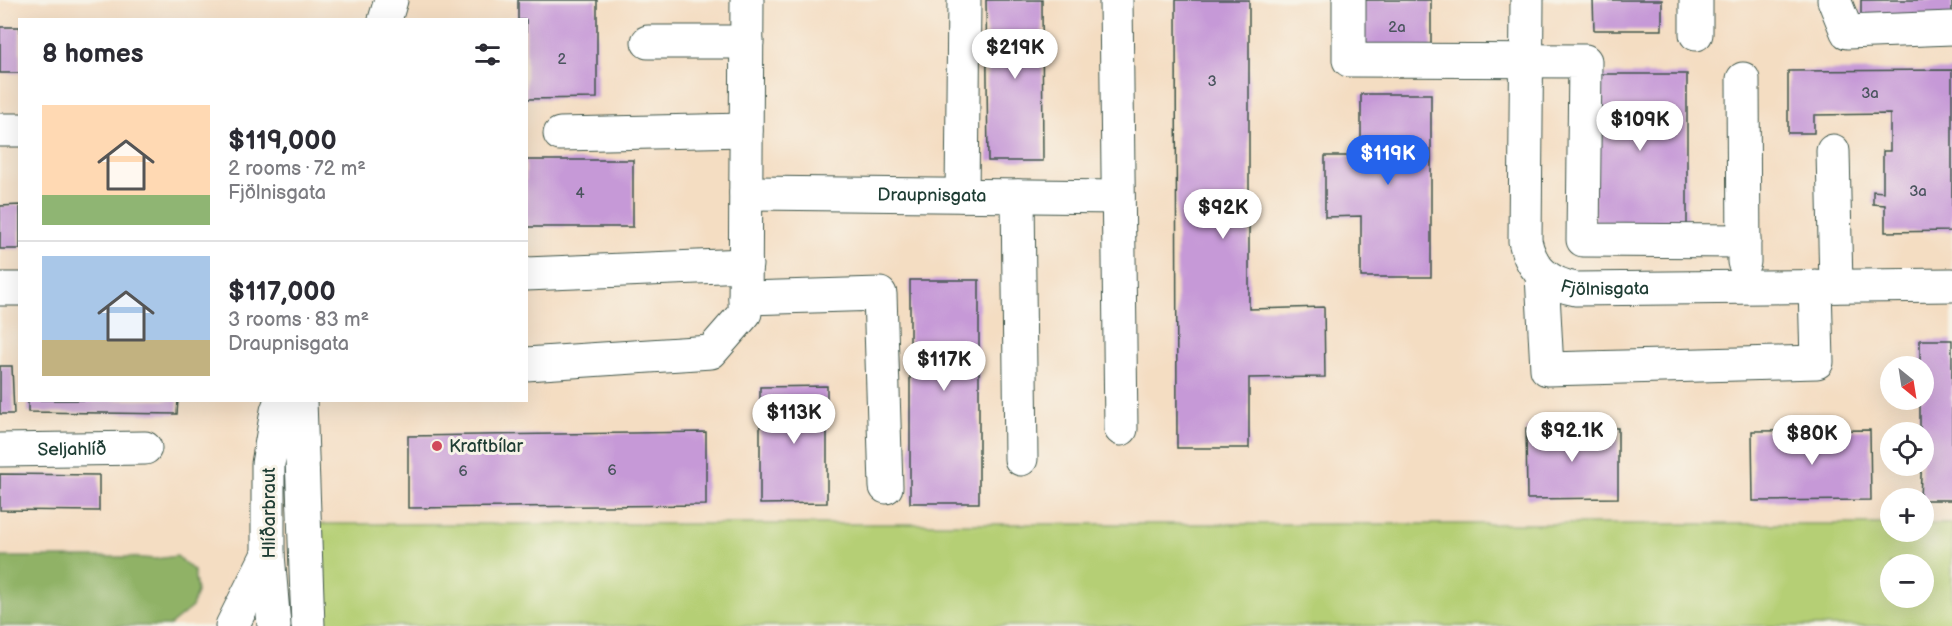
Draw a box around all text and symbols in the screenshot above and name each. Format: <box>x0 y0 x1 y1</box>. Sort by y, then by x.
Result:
house number: 2a <box>1388 18 1406 37</box>
pin: $219K <box>973 29 1057 80</box>
text: $219K <box>986 36 1044 60</box>
icon: filters <box>471 38 504 71</box>
text: 8 homes <box>42 39 144 70</box>
house number: 2 <box>558 50 567 69</box>
house number: 3 <box>1207 72 1217 91</box>
house number: 3a <box>1861 84 1879 103</box>
pin: $109K <box>1598 101 1682 152</box>
text: $109K <box>1610 108 1670 132</box>
text: $119,000 <box>228 126 337 157</box>
icon: home <box>90 129 162 201</box>
pin: $119K <box>1346 135 1430 186</box>
text: $119K <box>1360 142 1416 166</box>
text: 2 rooms · 72 m² <box>228 157 366 181</box>
text: Fjölnisgata <box>228 181 326 205</box>
house number: 3a <box>1909 182 1927 201</box>
house number: 4 <box>575 184 585 203</box>
street label: Draupnisgata <box>877 184 987 207</box>
pin: $92K <box>1187 189 1259 240</box>
text: $92K <box>1198 196 1248 220</box>
street label: Fjölnisgata <box>1558 276 1649 300</box>
text: $117,000 <box>228 277 336 308</box>
icon: home <box>90 280 162 352</box>
text: 3 rooms · 83 m² <box>228 308 369 332</box>
text: Draupnisgata <box>228 332 349 356</box>
pin: $117K <box>902 341 986 392</box>
text: $117K <box>917 348 971 372</box>
north arrow <box>1880 356 1934 410</box>
map controls <box>1880 356 1934 608</box>
pin: $113K <box>752 394 836 445</box>
text: $113K <box>766 401 822 425</box>
pin: $92.1K <box>1523 412 1621 463</box>
pin: $80K <box>1776 415 1848 466</box>
text: $92.1K <box>1540 419 1604 443</box>
text: $80K <box>1786 422 1838 446</box>
button: locate <box>1880 422 1934 476</box>
place label: Kraftbílar <box>449 436 523 457</box>
street label: Seljahlíð <box>37 439 107 460</box>
marker: Kraftbílar <box>430 439 444 453</box>
house number: 6 <box>607 461 617 480</box>
house number: 6 <box>458 462 468 481</box>
street label: Hlíðarbraut <box>259 467 280 559</box>
button: + <box>1880 488 1934 542</box>
button: − <box>1880 554 1934 608</box>

